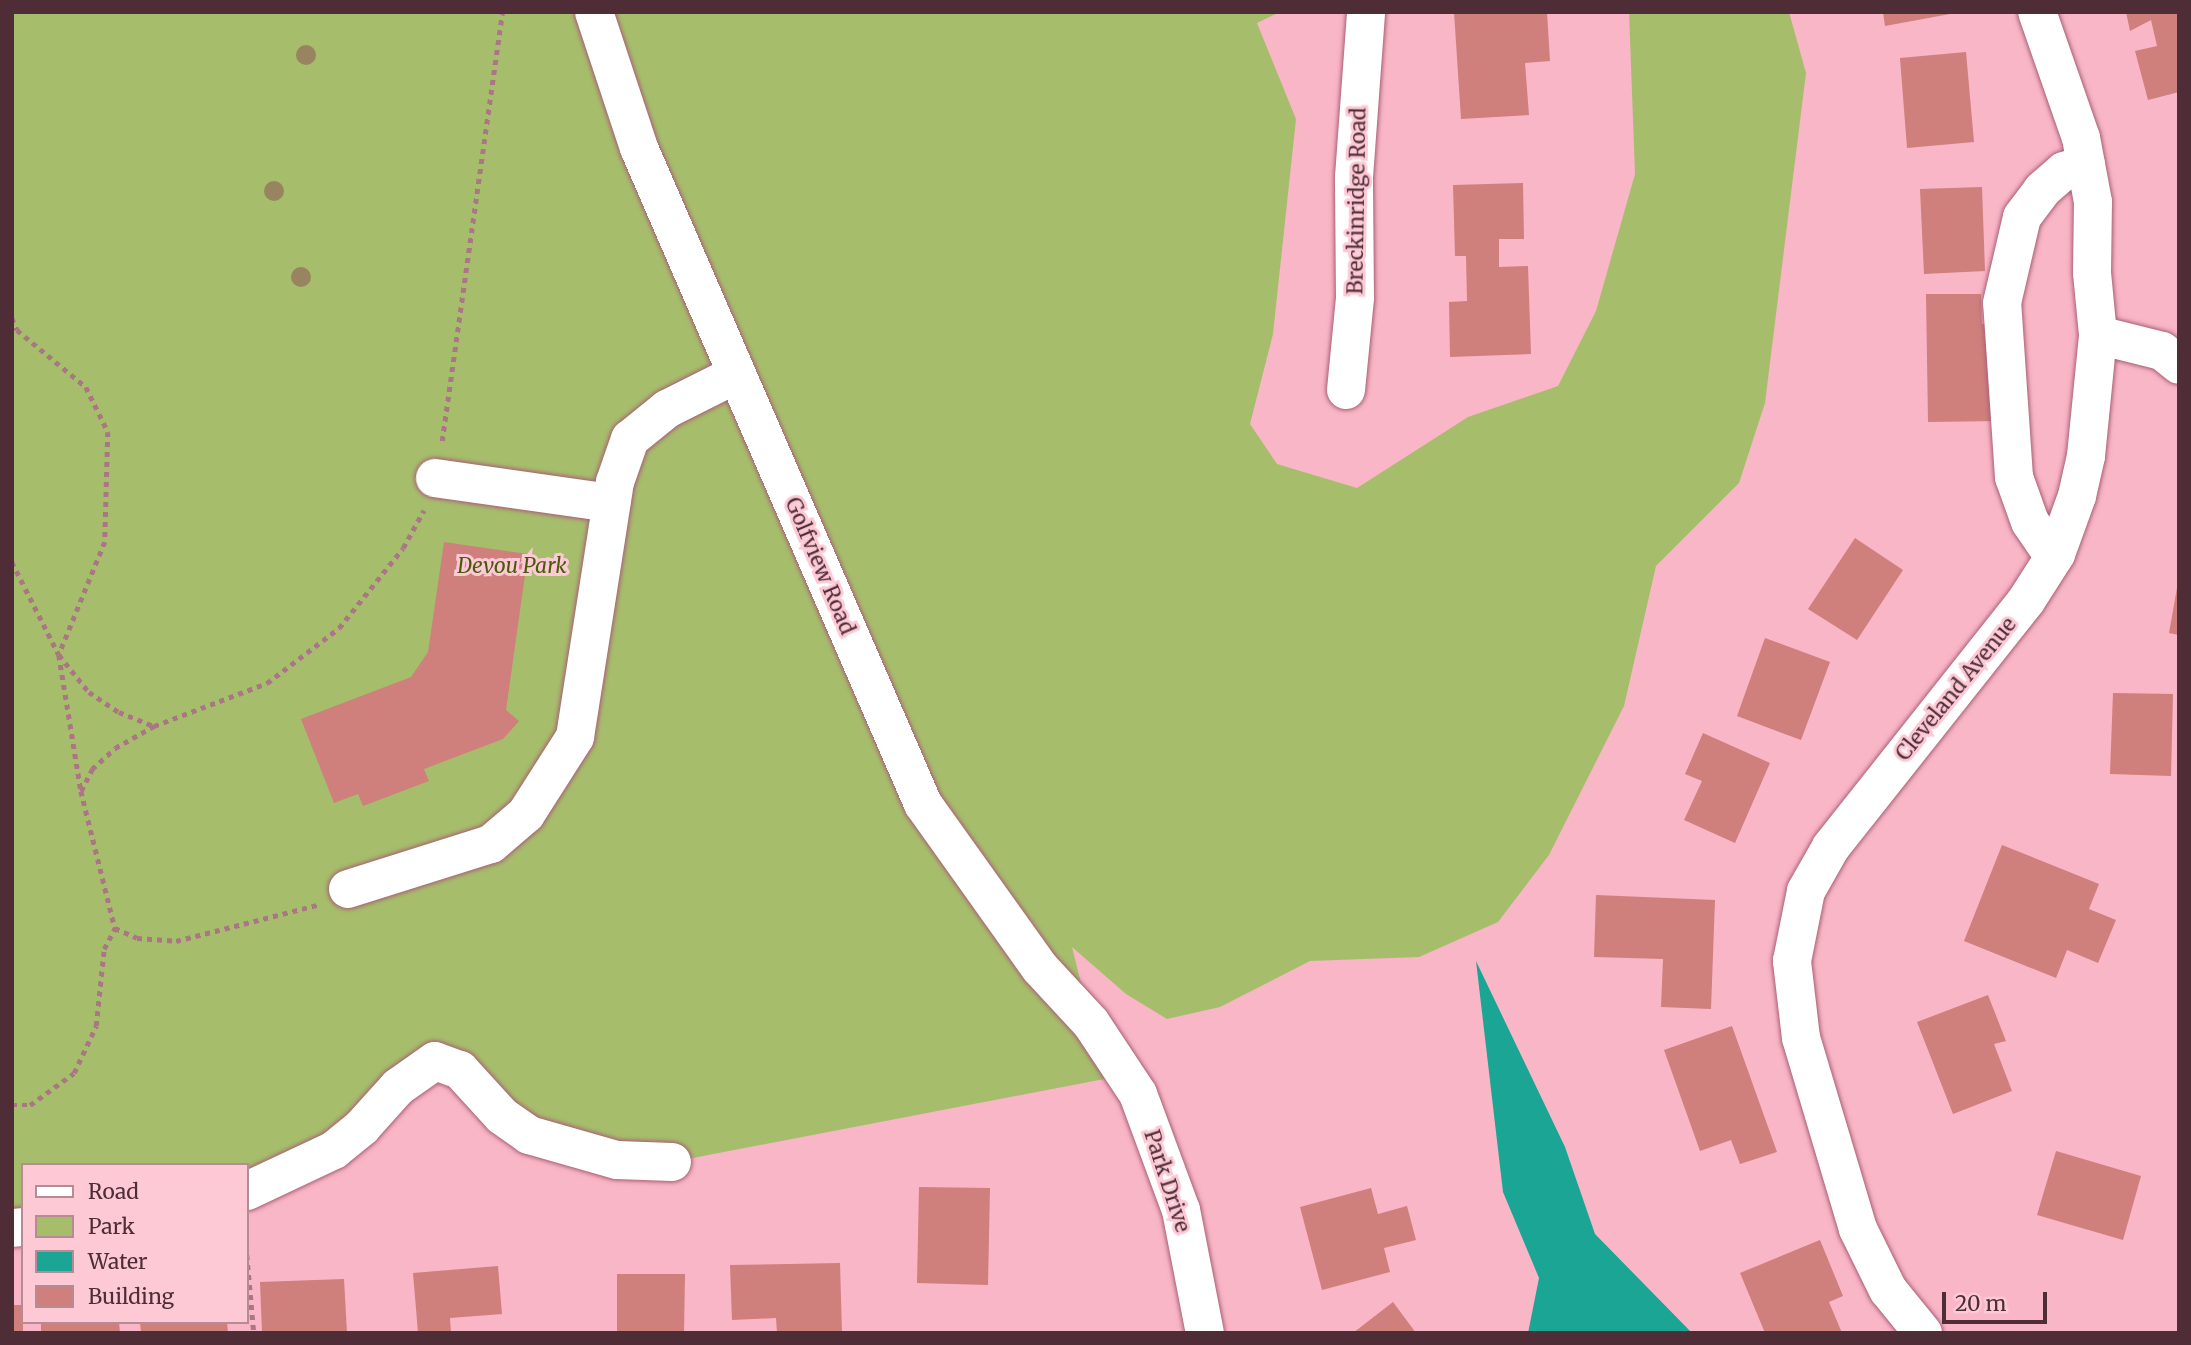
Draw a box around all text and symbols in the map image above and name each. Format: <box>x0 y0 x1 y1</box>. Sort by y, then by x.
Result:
street label: Breckinridge Road <box>1343 107 1371 295</box>
street label: Golfview Road <box>780 494 860 638</box>
park label: Devou Park <box>457 553 567 579</box>
street label: Cleveland Avenue <box>1891 612 2021 766</box>
street label: Park Drive <box>1139 1127 1195 1235</box>
legend <box>21 1163 248 1324</box>
text: Road <box>88 1178 139 1205</box>
text: Park <box>88 1213 135 1240</box>
text: Water <box>88 1248 147 1275</box>
scale bar <box>1946 1278 2051 1322</box>
text: Building <box>88 1283 174 1310</box>
text: 20 m <box>1955 1290 2006 1317</box>

